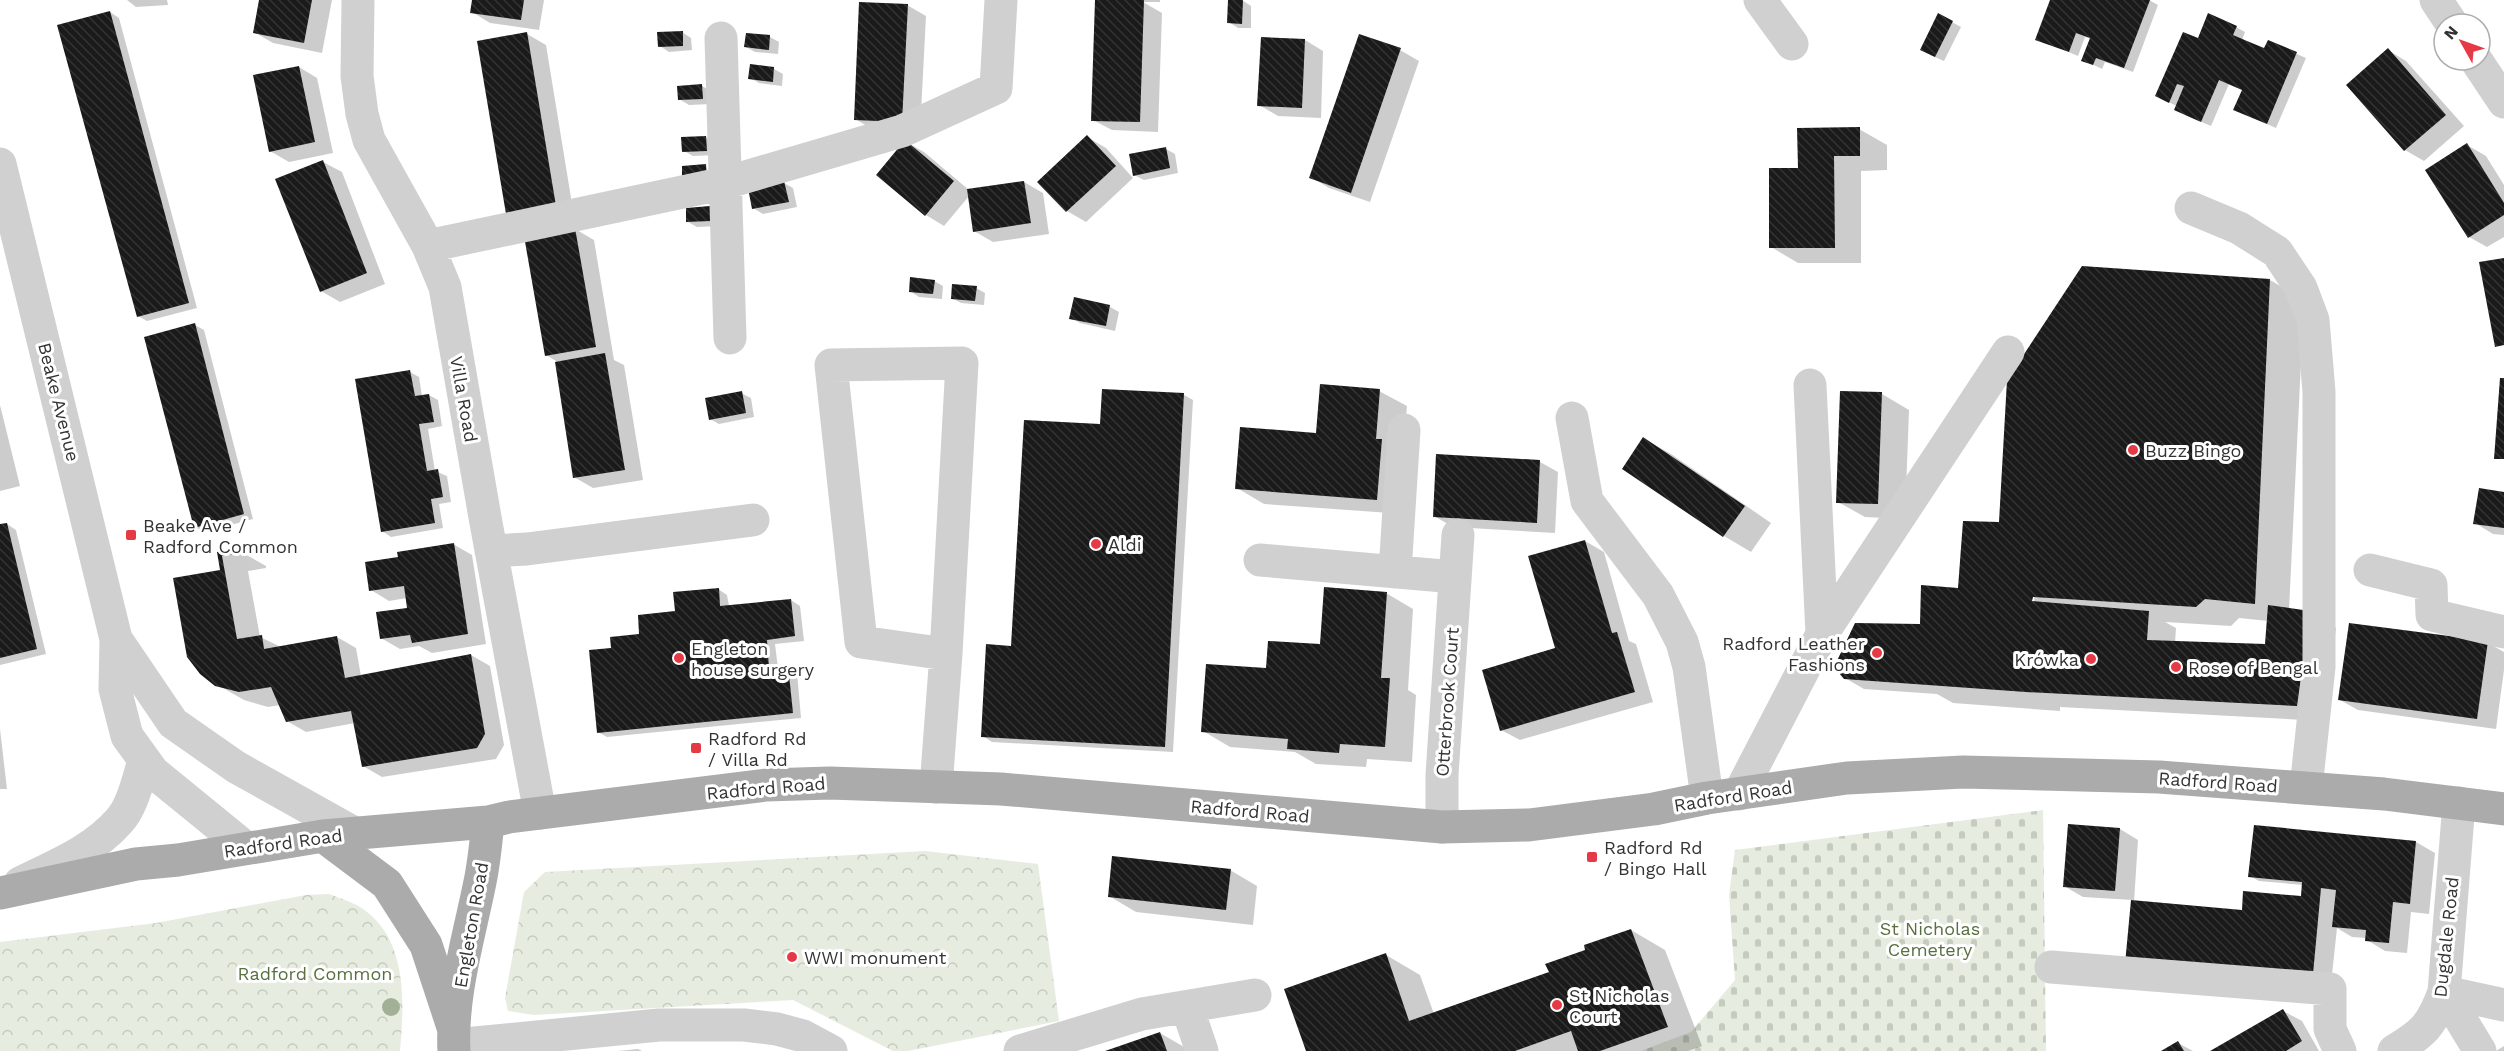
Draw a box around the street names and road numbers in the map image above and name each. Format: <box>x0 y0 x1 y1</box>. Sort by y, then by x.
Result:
street label: Beake Avenue <box>34 340 84 464</box>
street label: Villa Road <box>446 354 482 444</box>
street label: Otterbrook Court <box>1431 626 1463 777</box>
street label: Radford Road <box>2158 767 2278 797</box>
street label: Radford Road <box>706 772 826 804</box>
street label: Radford Road <box>1672 776 1794 816</box>
street label: Radford Road <box>1190 795 1310 827</box>
street label: Radford Road <box>222 824 344 862</box>
street label: Engleton Road <box>450 860 492 990</box>
street label: Dugdale Road <box>2429 876 2463 998</box>

